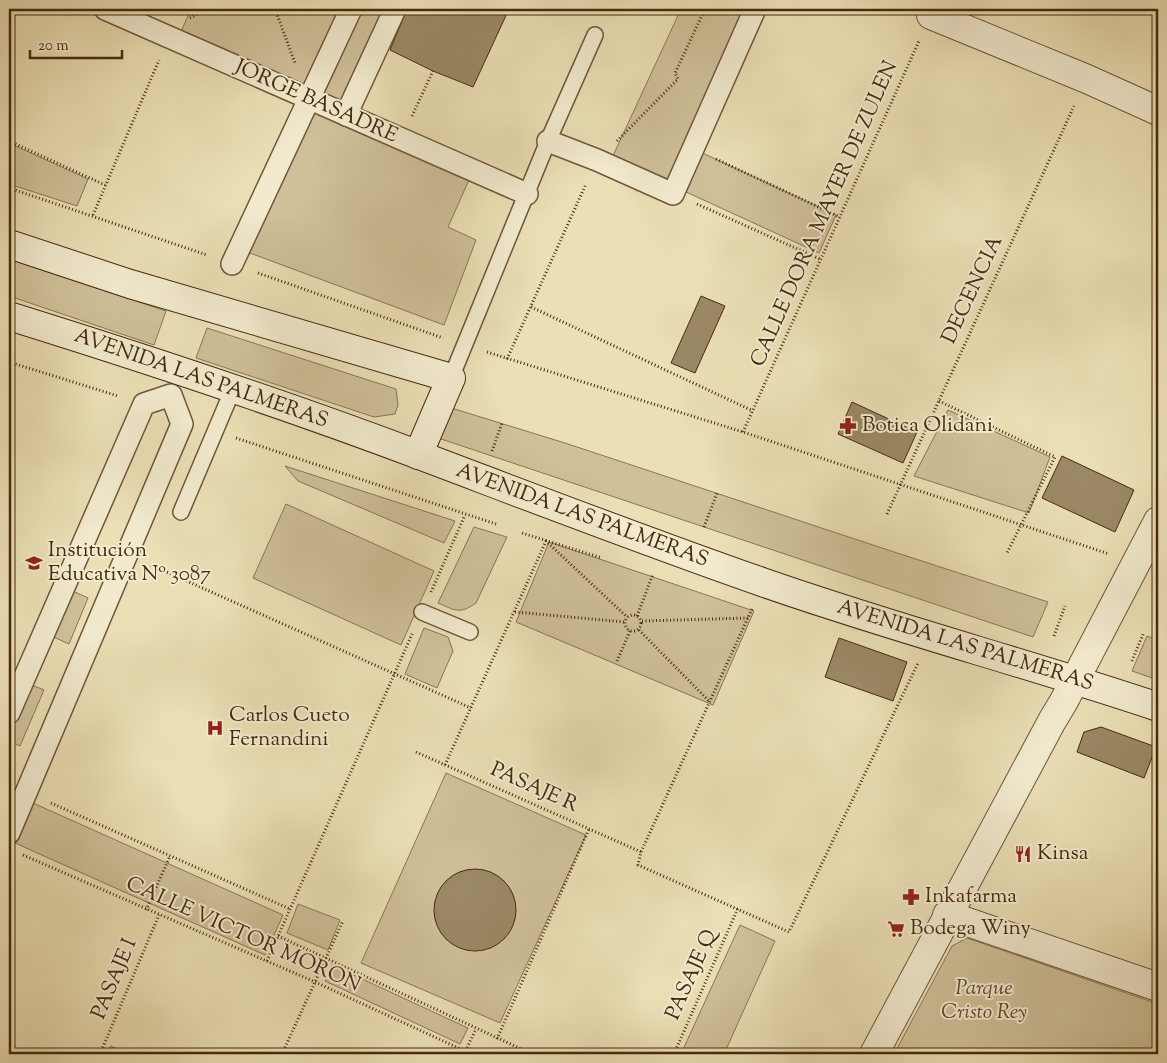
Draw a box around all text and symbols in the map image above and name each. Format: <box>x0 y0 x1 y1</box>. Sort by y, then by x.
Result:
scale bar <box>30 28 122 60</box>
text: 20 m <box>38 36 69 57</box>
street label: JORGE BASADRE <box>229 52 403 152</box>
street label: CALLE DORA MAYER DE ZULEN <box>744 56 906 372</box>
street label: DECENCIA <box>935 231 1011 349</box>
street label: AVENIDA LAS PALMERAS <box>70 321 332 437</box>
place label: Botica Olidani <box>862 411 993 441</box>
pharmacy icon: Botica Olidani <box>838 416 858 436</box>
street label: AVENIDA LAS PALMERAS <box>452 456 712 576</box>
place label: Institución Educativa Nº 3087 <box>48 536 211 590</box>
school or university icon: Institución Educativa Nº 3087 <box>24 553 44 573</box>
street label: AVENIDA LAS PALMERAS <box>833 593 1097 699</box>
place label: Carlos Cueto Fernandini <box>229 701 350 755</box>
hospital icon: Carlos Cueto Fernandini <box>205 718 225 738</box>
street label: PASAJE R <box>485 755 583 821</box>
place label: Kinsa <box>1037 839 1089 869</box>
restaurant icon: Kinsa <box>1013 844 1033 864</box>
street label: CALLE VICTOR MORON <box>121 870 365 1001</box>
place label: Inkafarma <box>925 882 1017 912</box>
pharmacy icon: Inkafarma <box>901 887 921 907</box>
place label: Bodega Winy <box>910 914 1031 944</box>
supermarket icon: Bodega Winy <box>886 919 906 939</box>
street label: PASAJE Q <box>659 923 726 1025</box>
street label: PASAJE I <box>85 934 146 1024</box>
park label: Parque Cristo Rey <box>941 974 1027 1028</box>

